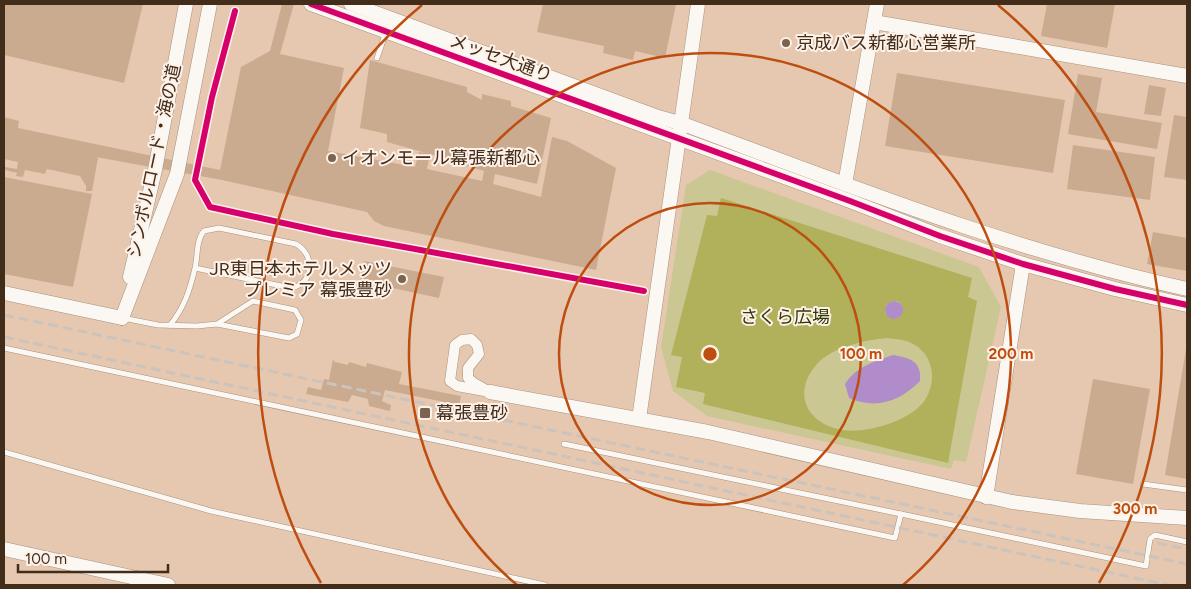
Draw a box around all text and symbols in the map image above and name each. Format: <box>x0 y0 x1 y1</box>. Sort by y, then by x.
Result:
street label: メッセ大通り <box>446 29 556 87</box>
place label: 京成バス新都心営業所 <box>796 32 976 54</box>
marker: 京成バス新都心営業所 <box>780 37 792 49</box>
street label: シンボルロード・海の道 <box>123 62 185 260</box>
place label: イオンモール幕張新都心 <box>342 147 540 169</box>
marker: イオンモール幕張新都心 <box>326 152 338 164</box>
place label: JR東日本ホテルメッツ プレミア 幕張豊砂 <box>209 258 392 301</box>
marker: JR東日本ホテルメッツ プレミア 幕張豊砂 <box>396 273 408 285</box>
park label: さくら広場 <box>740 306 830 328</box>
centre of rings <box>701 345 719 363</box>
text: 100 m <box>840 345 882 363</box>
text: 200 m <box>989 345 1033 363</box>
place label: 幕張豊砂 <box>436 402 508 424</box>
marker: 幕張豊砂 <box>418 406 432 420</box>
text: 300 m <box>1113 500 1157 518</box>
scale bar <box>18 542 168 574</box>
text: 100 m <box>25 550 67 568</box>

